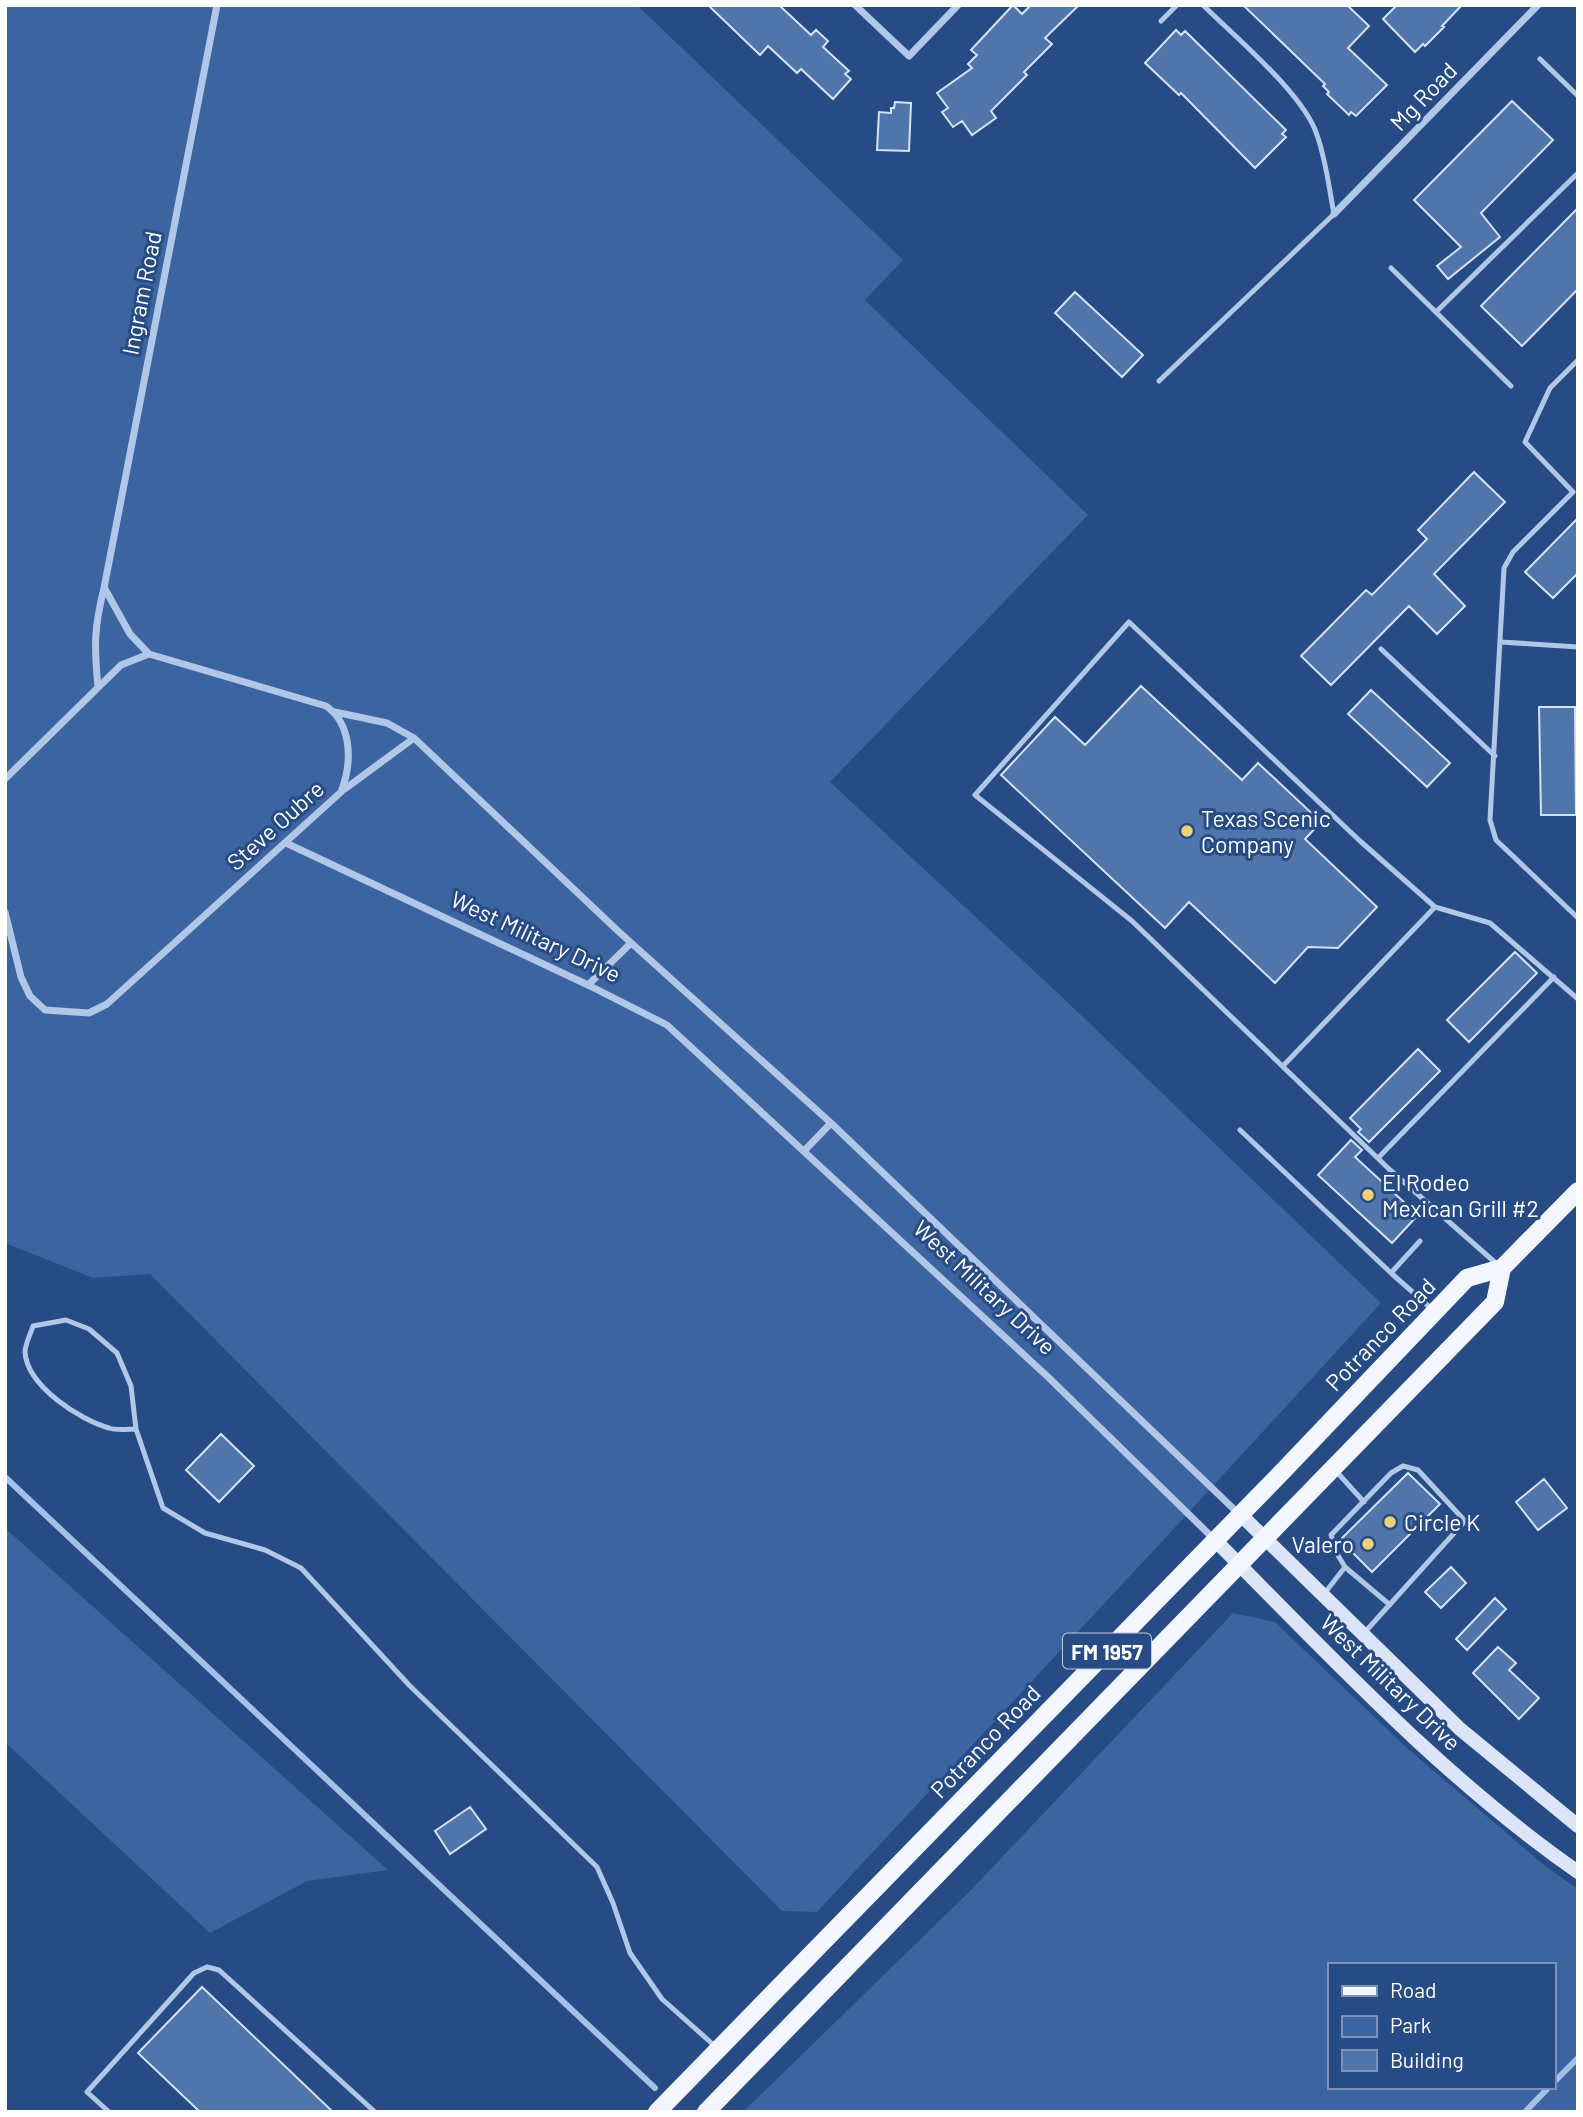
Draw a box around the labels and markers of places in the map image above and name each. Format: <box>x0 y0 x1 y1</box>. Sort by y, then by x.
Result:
place label: Texas Scenic Company <box>1201 804 1331 858</box>
marker: Texas Scenic Company <box>1179 823 1195 839</box>
place label: El Rodeo Mexican Grill #2 <box>1382 1168 1539 1222</box>
marker: El Rodeo Mexican Grill #2 <box>1360 1187 1376 1203</box>
place label: Circle K <box>1404 1508 1480 1536</box>
marker: Circle K <box>1382 1514 1398 1530</box>
place label: Valero <box>1291 1530 1354 1558</box>
marker: Valero <box>1360 1536 1376 1552</box>

